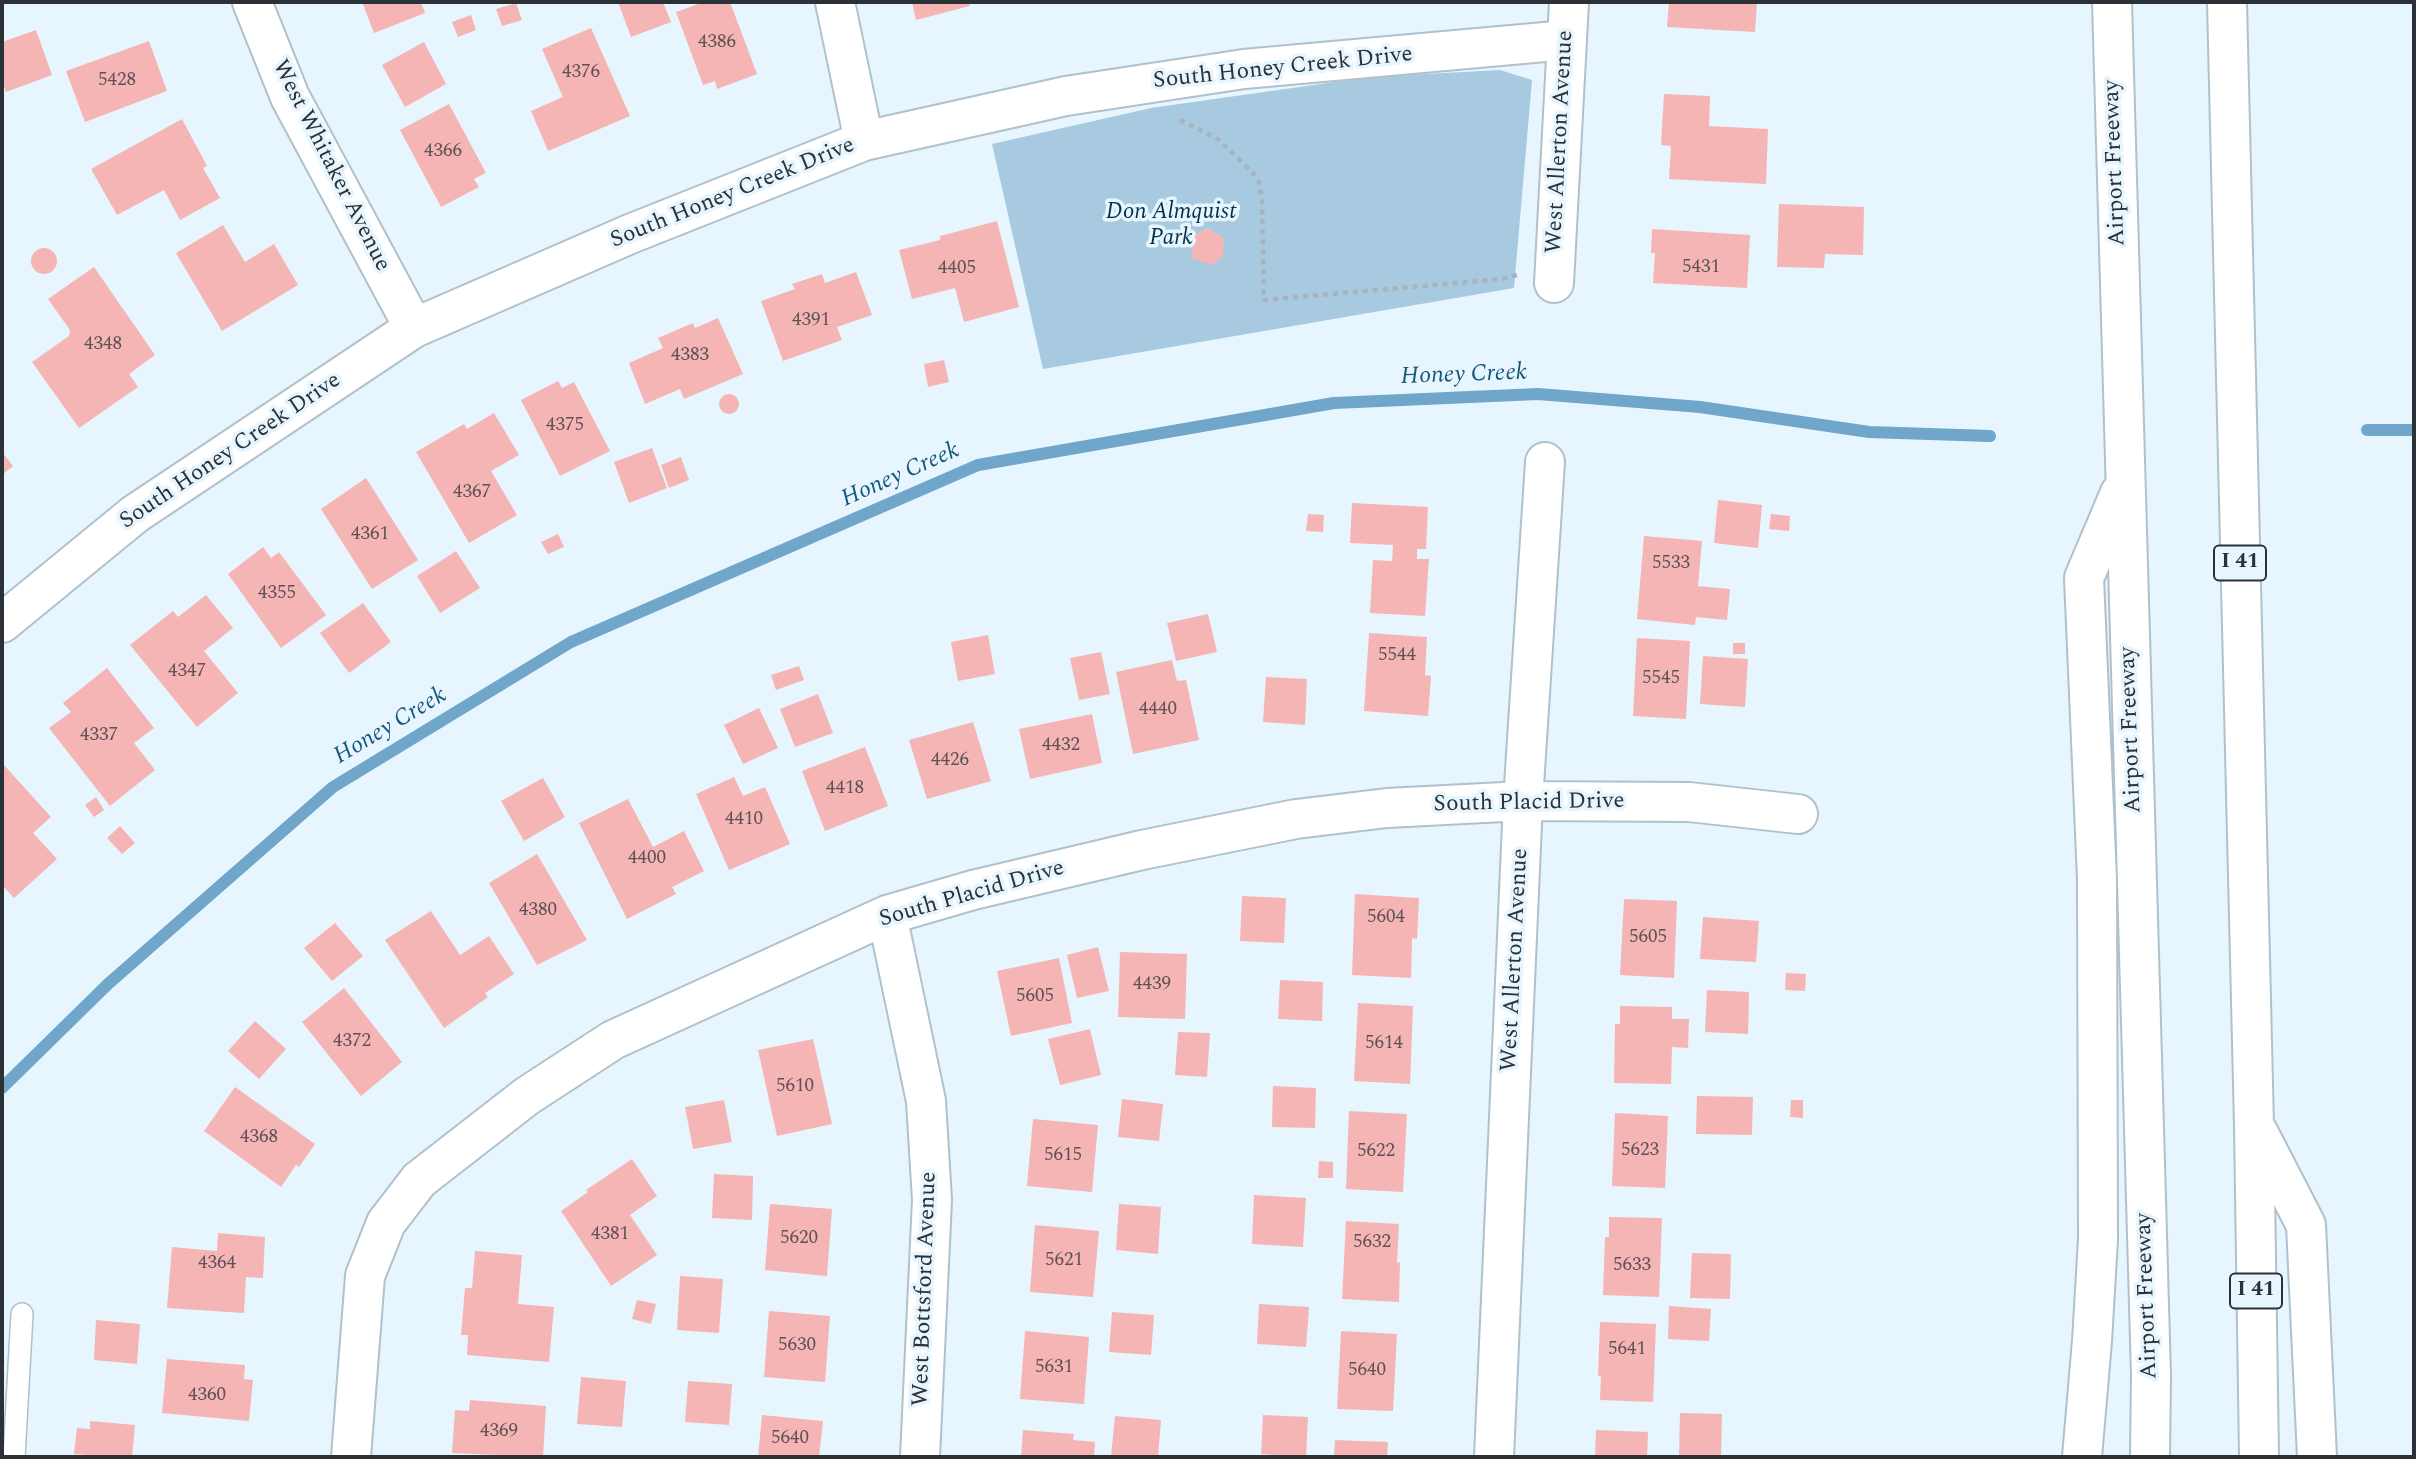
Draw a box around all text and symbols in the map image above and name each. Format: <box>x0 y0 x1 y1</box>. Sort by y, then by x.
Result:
street label: West Allerton Avenue <box>1541 30 1581 254</box>
house number: 4386 <box>698 32 736 54</box>
street label: South Honey Creek Drive <box>1152 42 1414 96</box>
street label: West Whitaker Avenue <box>265 56 395 276</box>
house number: 4376 <box>562 62 600 84</box>
house number: 5428 <box>98 70 136 92</box>
street label: Airport Freeway <box>2099 79 2133 247</box>
street label: South Honey Creek Drive <box>607 132 859 256</box>
house number: 4366 <box>424 141 462 163</box>
park label: Don Almquist Park <box>1106 199 1236 253</box>
house number: 5431 <box>1682 257 1720 279</box>
house number: 4405 <box>938 258 976 280</box>
house number: 4391 <box>792 310 830 332</box>
house number: 4348 <box>84 334 122 356</box>
house number: 4383 <box>671 345 709 367</box>
water label: Honey Creek <box>1400 359 1528 393</box>
street label: South Honey Creek Drive <box>115 368 347 536</box>
house number: 4375 <box>546 415 584 437</box>
water label: Honey Creek <box>838 437 964 515</box>
house number: 4367 <box>453 482 491 504</box>
house number: 4361 <box>351 524 389 546</box>
road number: I 41 <box>2214 546 2266 580</box>
house number: 5533 <box>1652 553 1690 575</box>
house number: 4355 <box>258 583 296 605</box>
house number: 5544 <box>1378 645 1416 667</box>
street label: Airport Freeway <box>2115 646 2149 814</box>
house number: 4347 <box>168 661 206 683</box>
house number: 5545 <box>1642 668 1680 690</box>
water label: Honey Creek <box>329 682 453 772</box>
house number: 4440 <box>1139 699 1177 721</box>
house number: 4337 <box>80 725 118 747</box>
house number: 4432 <box>1042 735 1080 757</box>
house number: 4426 <box>931 750 969 772</box>
house number: 4418 <box>826 778 864 800</box>
street label: South Placid Drive <box>1433 789 1625 819</box>
house number: 4410 <box>725 809 763 831</box>
house number: 4400 <box>628 848 666 870</box>
street label: West Allerton Avenue <box>1496 848 1536 1072</box>
street label: South Placid Drive <box>876 855 1068 935</box>
house number: 4380 <box>519 900 557 922</box>
house number: 5604 <box>1367 907 1405 929</box>
house number: 5605 <box>1629 927 1667 949</box>
house number: 4439 <box>1133 974 1171 996</box>
house number: 5605 <box>1016 986 1054 1008</box>
house number: 4372 <box>333 1031 371 1053</box>
house number: 5614 <box>1365 1033 1403 1055</box>
house number: 5610 <box>776 1076 814 1098</box>
house number: 4368 <box>240 1127 278 1149</box>
house number: 5623 <box>1621 1140 1659 1162</box>
house number: 5622 <box>1357 1141 1395 1163</box>
house number: 5615 <box>1044 1145 1082 1167</box>
street label: West Bottsford Avenue <box>908 1171 944 1407</box>
street label: Airport Freeway <box>2131 1212 2165 1380</box>
house number: 4381 <box>591 1224 629 1246</box>
house number: 5620 <box>780 1228 818 1250</box>
house number: 5632 <box>1353 1232 1391 1254</box>
house number: 5621 <box>1045 1250 1083 1272</box>
house number: 4364 <box>198 1253 236 1275</box>
house number: 5633 <box>1613 1255 1651 1277</box>
road number: I 41 <box>2230 1274 2282 1308</box>
house number: 5630 <box>778 1335 816 1357</box>
house number: 5641 <box>1608 1339 1646 1361</box>
house number: 5631 <box>1035 1357 1073 1379</box>
house number: 5640 <box>1348 1360 1386 1382</box>
house number: 4360 <box>188 1385 226 1407</box>
house number: 4369 <box>480 1421 518 1443</box>
house number: 5640 <box>771 1428 809 1450</box>

